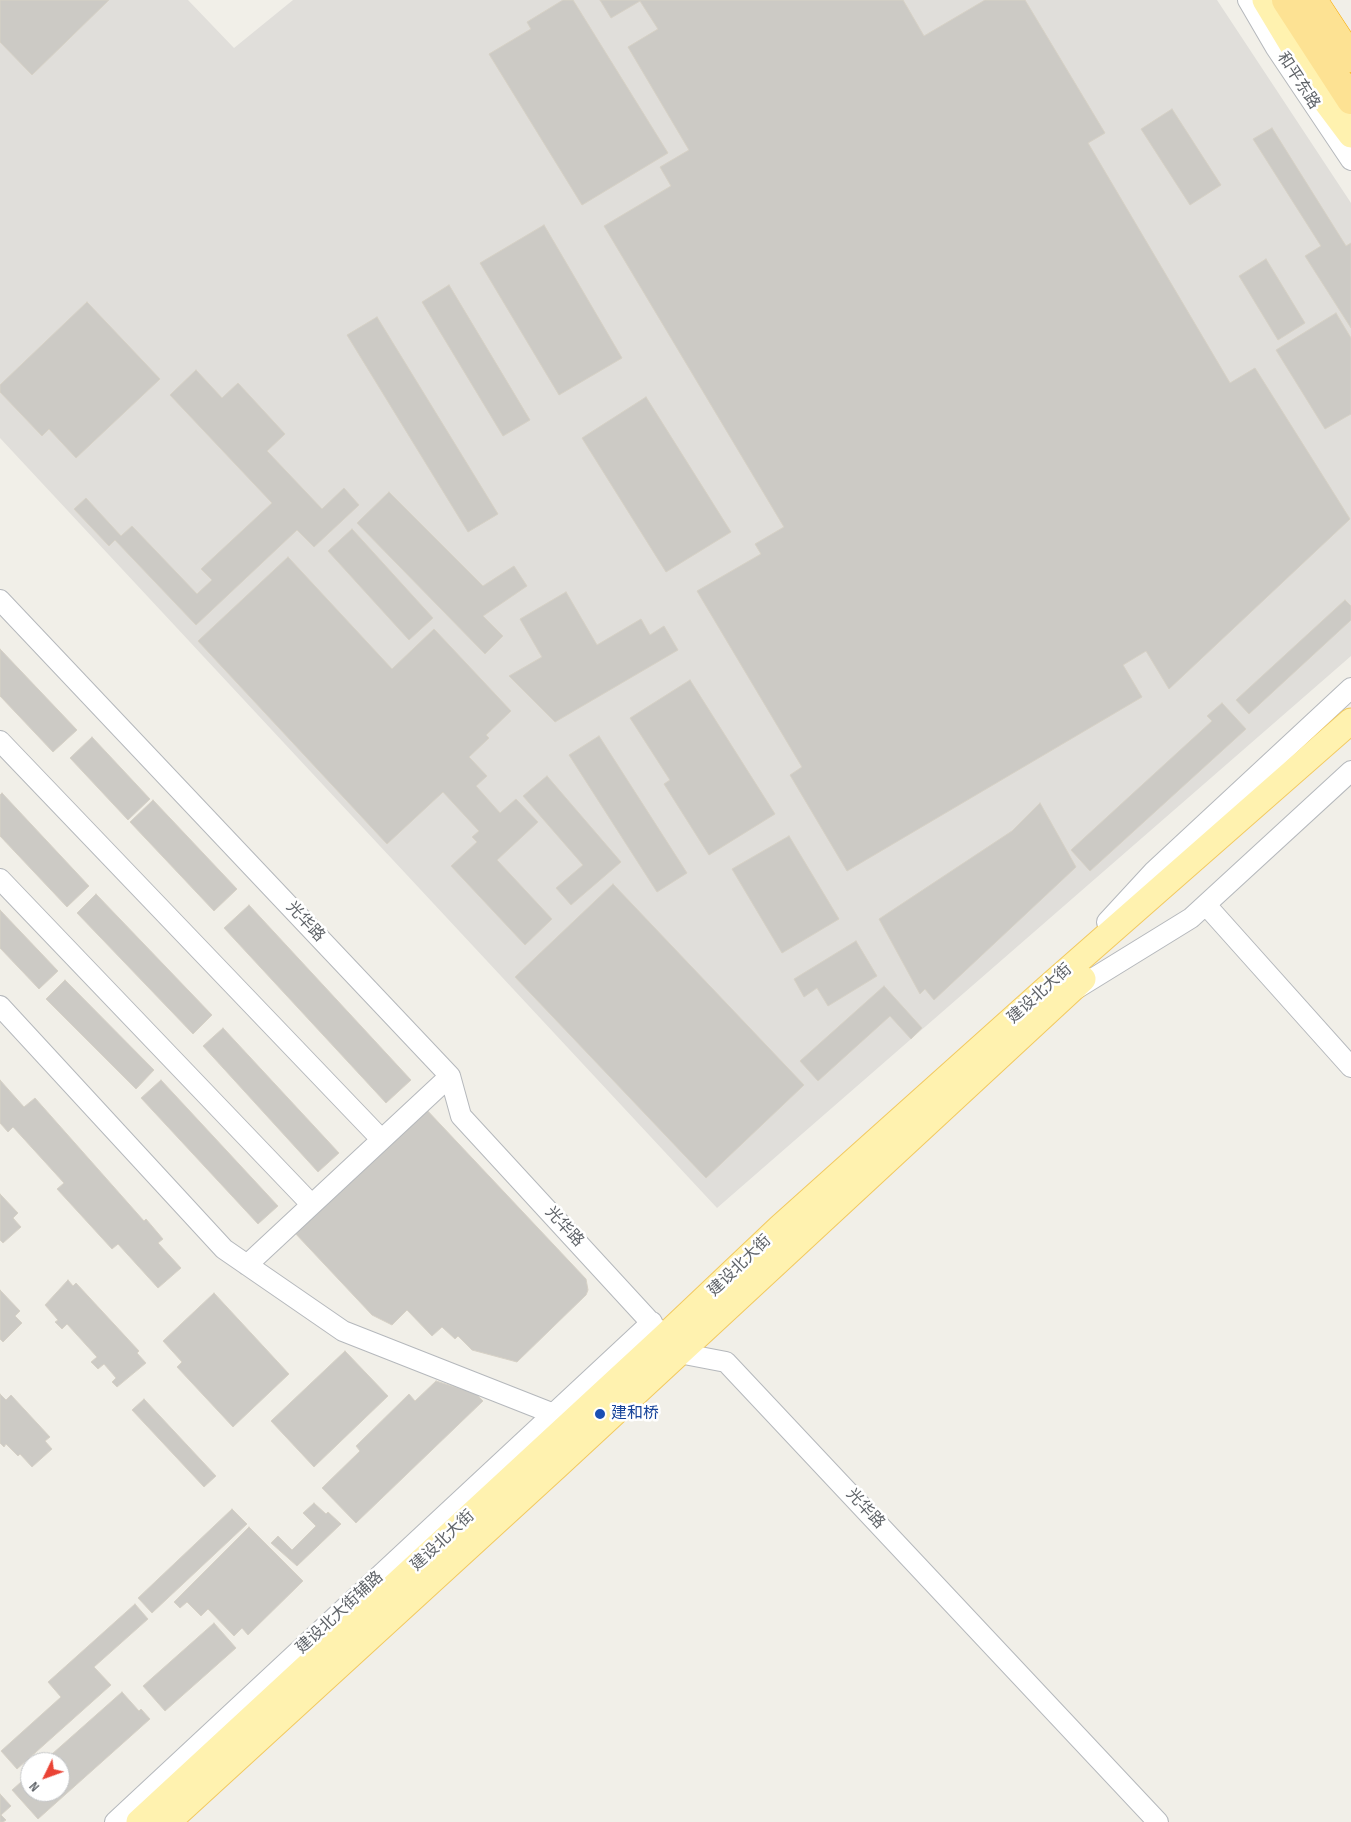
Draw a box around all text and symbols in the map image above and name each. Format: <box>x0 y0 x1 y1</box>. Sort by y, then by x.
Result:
street label: 和平东路 <box>1273 49 1323 113</box>
street label: 光华路 <box>282 898 328 946</box>
street label: 建设北大街 <box>1004 960 1076 1028</box>
street label: 光华路 <box>541 1203 587 1251</box>
street label: 建设北大街 <box>705 1231 775 1301</box>
place label: 建和桥 <box>611 1404 659 1424</box>
marker: 建和桥 <box>593 1407 607 1421</box>
street label: 光华路 <box>842 1485 888 1533</box>
street label: 建设北大街 <box>407 1507 479 1575</box>
street label: 建设北大街辅路 <box>292 1568 388 1658</box>
north arrow <box>20 1752 70 1802</box>
text: N <box>25 1778 43 1795</box>

